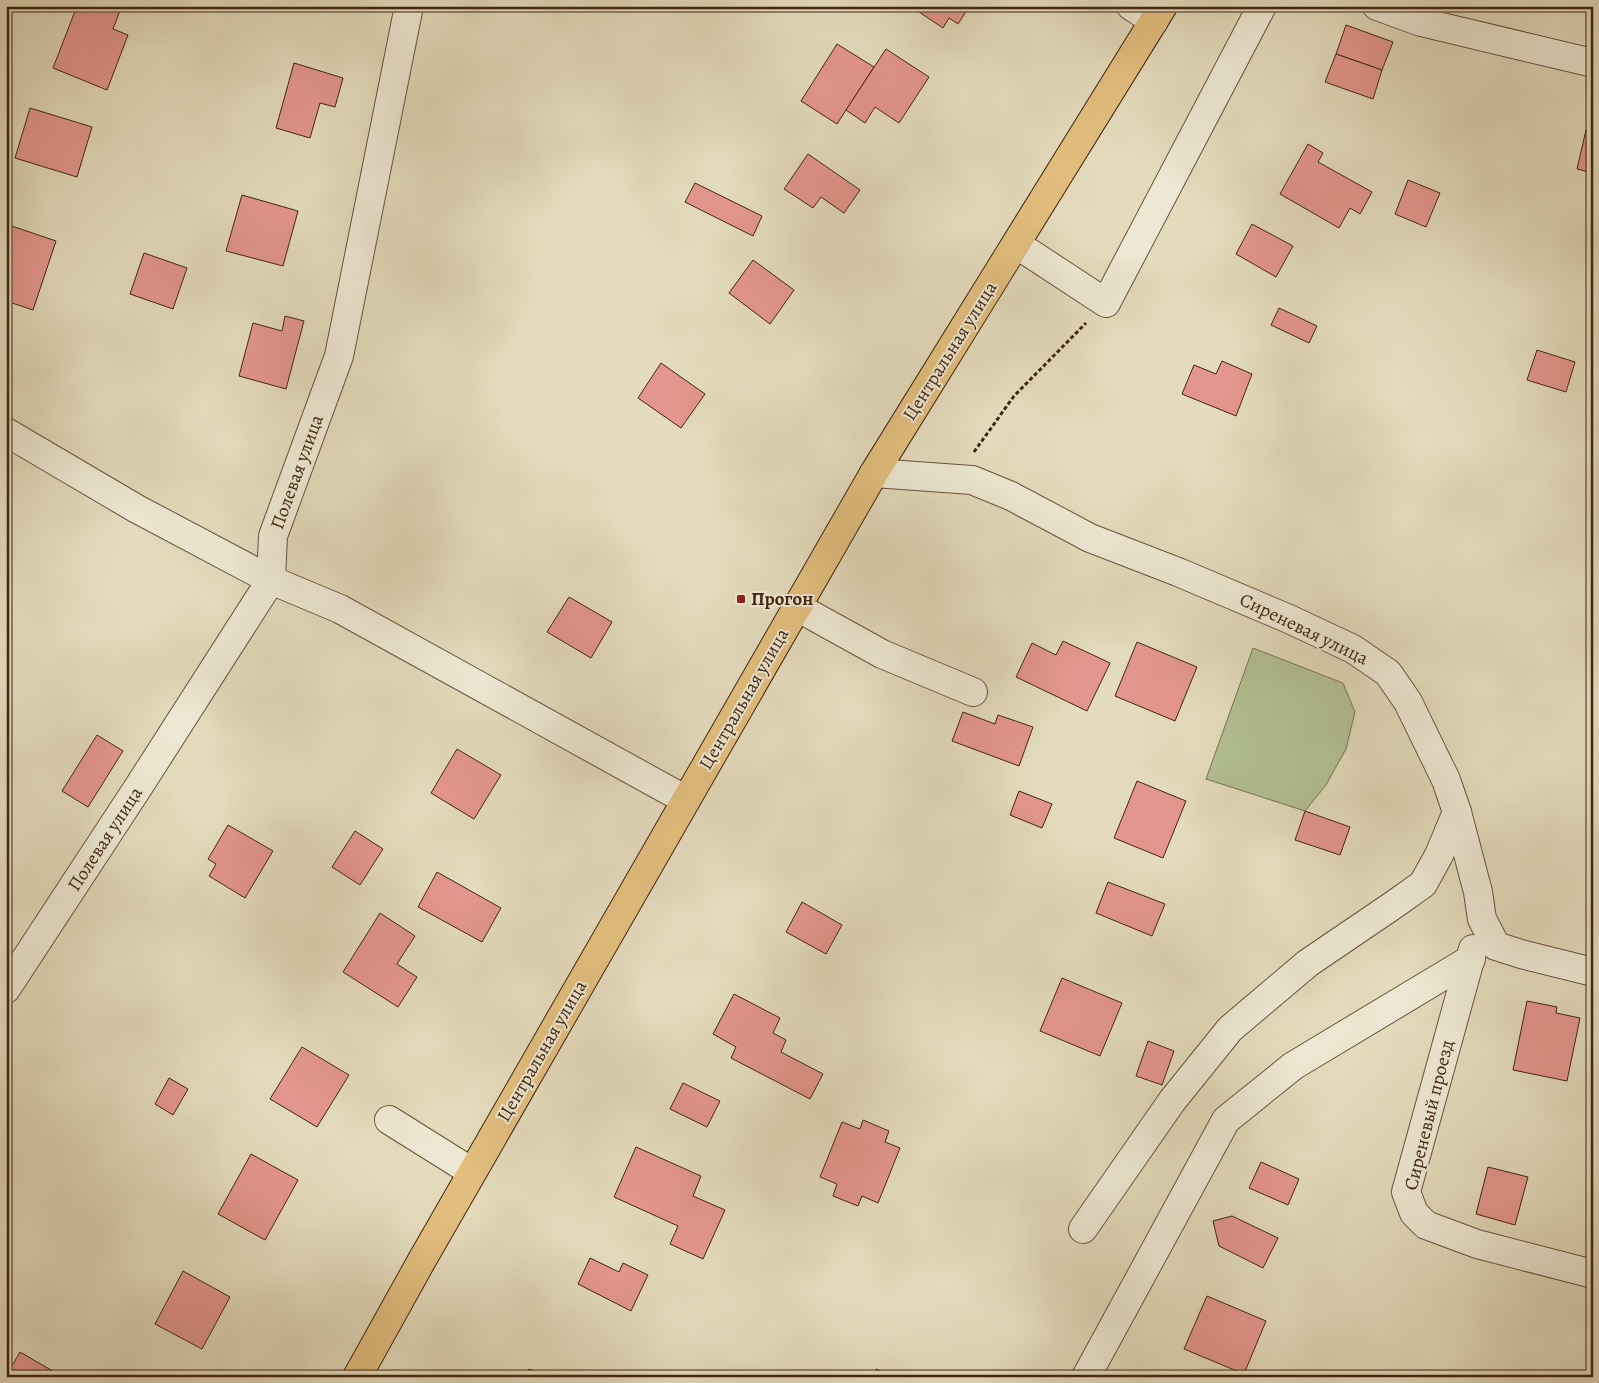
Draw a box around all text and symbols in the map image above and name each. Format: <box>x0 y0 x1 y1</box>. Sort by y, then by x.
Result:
street label: Центральная улица <box>897 276 1003 425</box>
street label: Полевая улица <box>264 411 330 533</box>
place label: Прогон <box>751 586 813 612</box>
street label: Сиреневая улица <box>1235 587 1373 672</box>
marker: Прогон <box>735 593 747 605</box>
street label: Центральная улица <box>693 623 795 775</box>
street label: Полевая улица <box>61 781 149 896</box>
street label: Центральная улица <box>491 975 593 1127</box>
street label: Сиреневый проезд <box>1398 1037 1460 1193</box>

